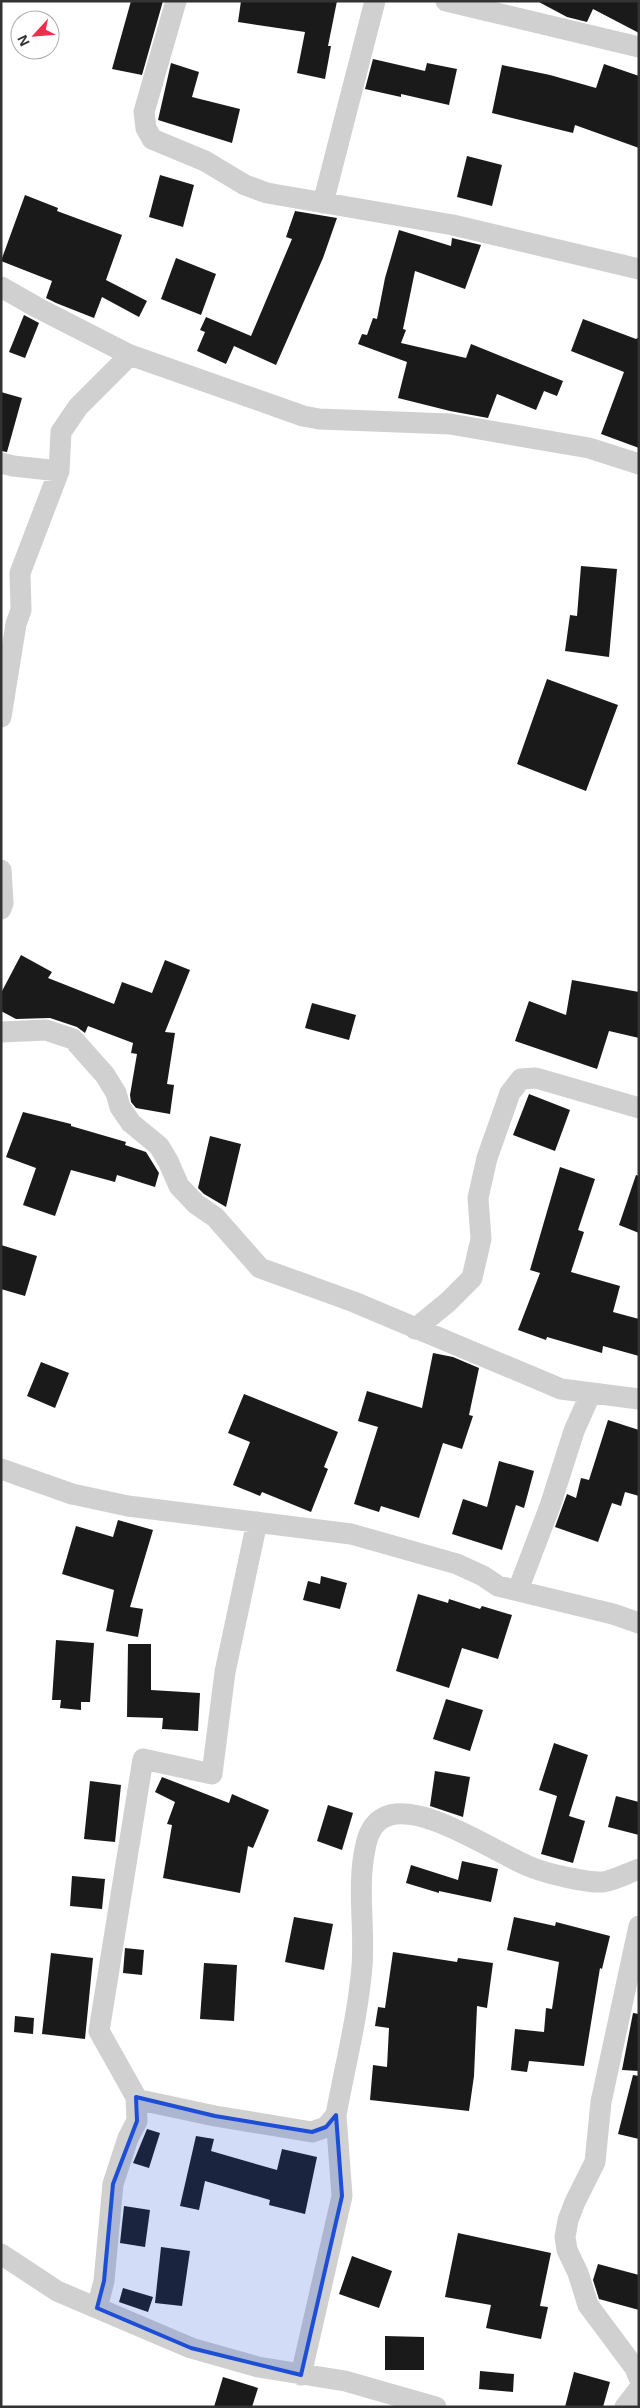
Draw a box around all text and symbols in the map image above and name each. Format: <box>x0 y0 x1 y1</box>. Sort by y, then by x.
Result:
north arrow <box>10 10 60 60</box>
text: N <box>14 33 33 49</box>

